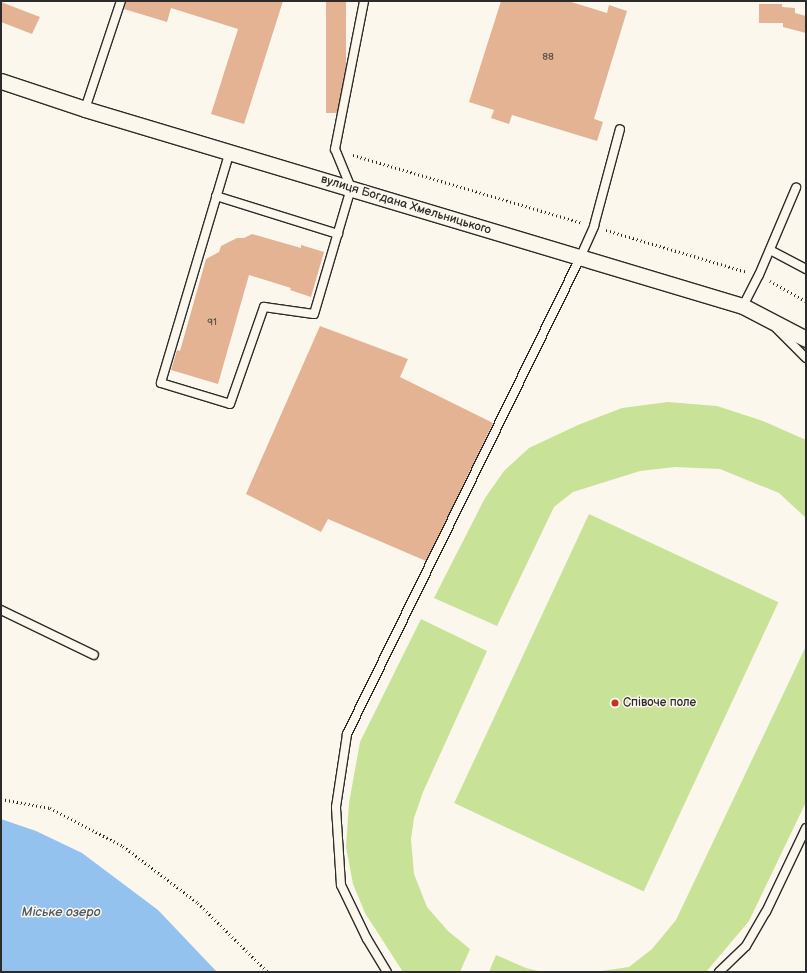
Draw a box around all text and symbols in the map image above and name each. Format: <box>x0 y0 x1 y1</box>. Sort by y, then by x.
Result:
house number: 88 <box>542 52 554 64</box>
street label: вулиця Богдана Хмельницького <box>319 172 493 238</box>
house number: 91 <box>207 317 217 329</box>
place label: Співоче поле <box>623 696 696 710</box>
marker: Співоче поле <box>610 698 620 708</box>
water label: Міське озеро <box>22 904 100 920</box>

